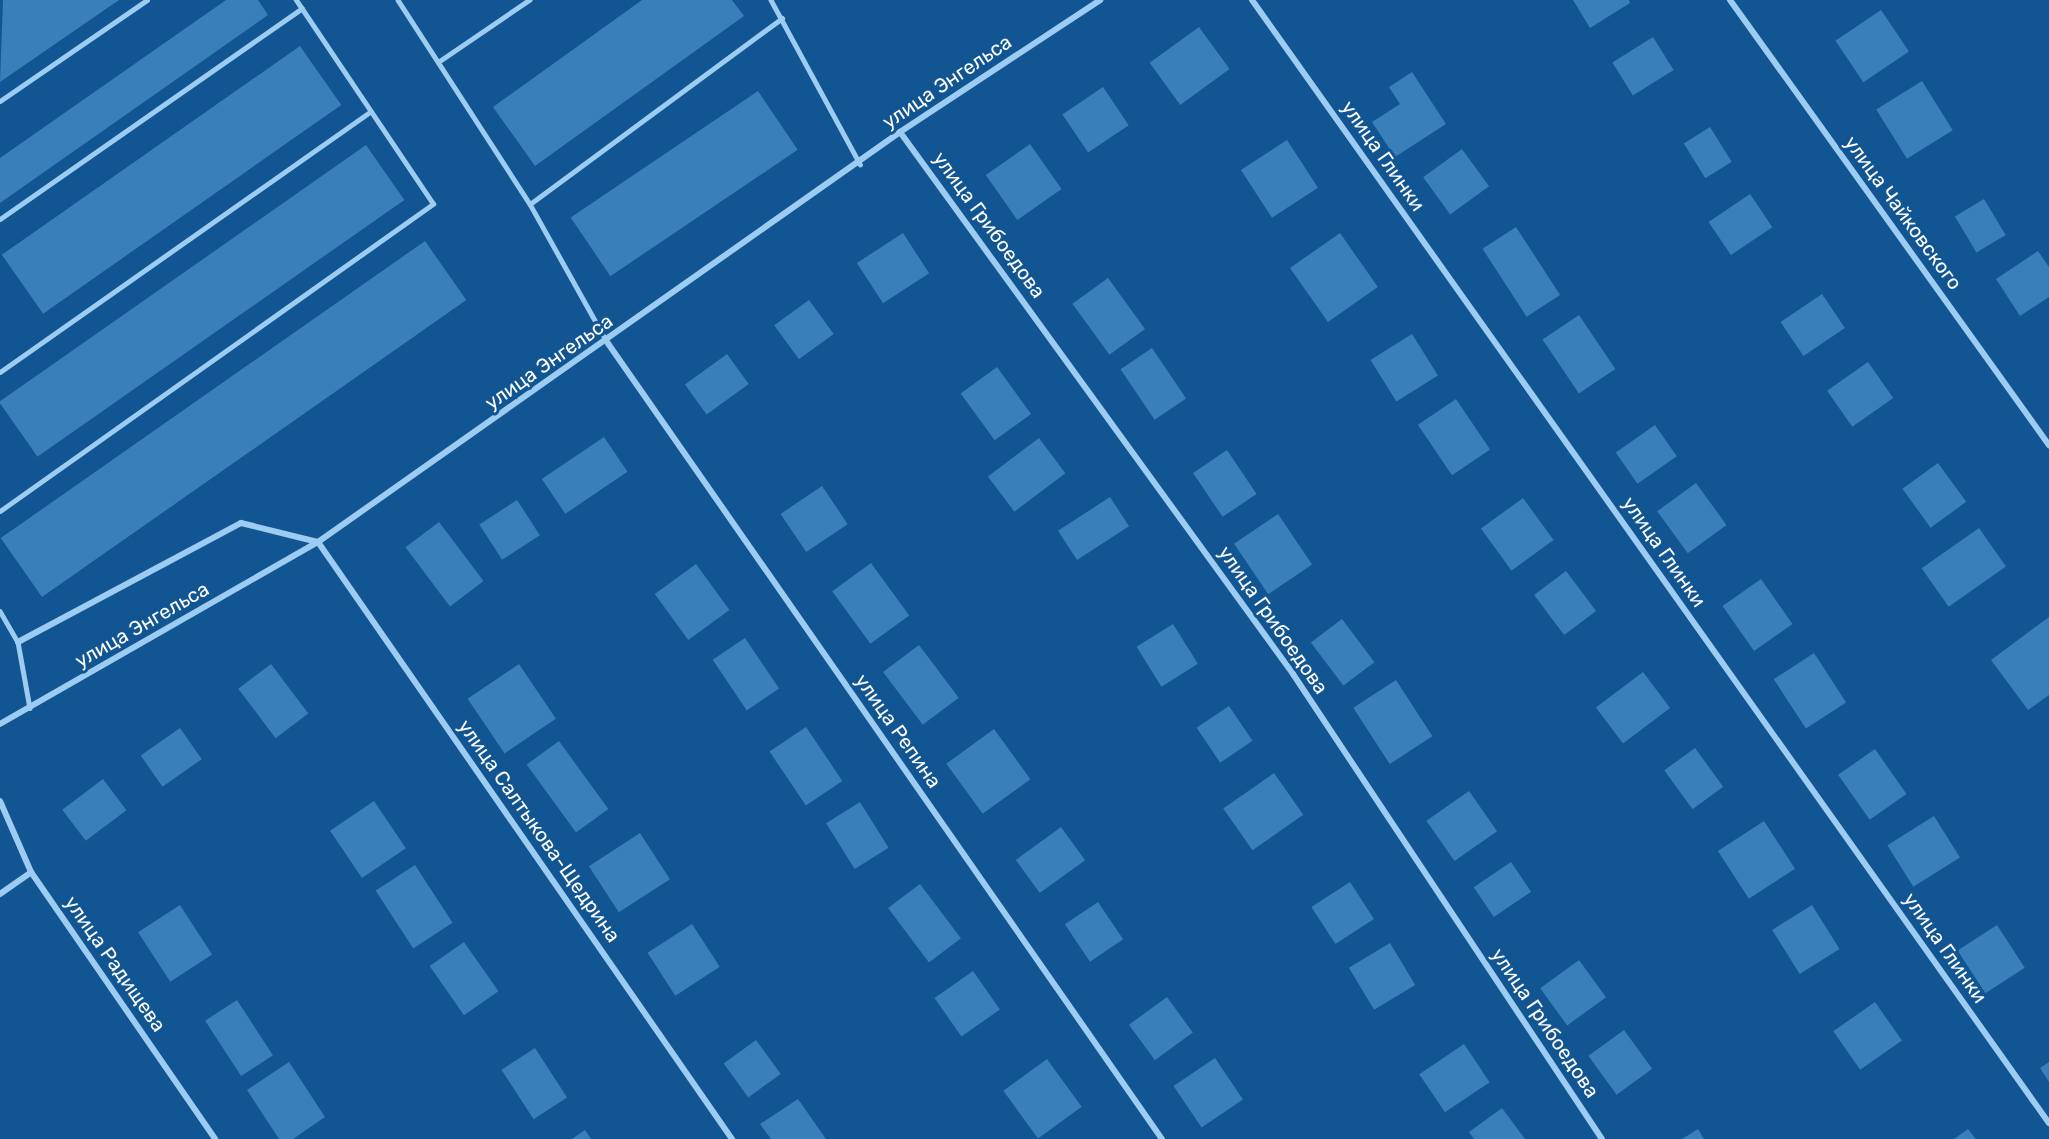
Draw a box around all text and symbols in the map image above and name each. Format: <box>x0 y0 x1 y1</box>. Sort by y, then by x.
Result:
street label: улица Энгельса <box>878 30 1016 134</box>
street label: улица Глинки <box>1336 96 1430 216</box>
street label: улица Чайковского <box>1839 131 1967 295</box>
street label: улица Грибоедова <box>928 147 1050 303</box>
street label: улица Энгельса <box>480 309 618 415</box>
street label: улица Глинки <box>1617 492 1711 612</box>
street label: улица Грибоедова <box>1213 541 1333 699</box>
street label: улица Энгельса <box>71 577 213 673</box>
street label: улица Репина <box>850 669 946 793</box>
street label: улица Салтыкова-Щедрина <box>453 715 625 947</box>
street label: улица Глинки <box>1898 888 1992 1008</box>
street label: улица Радищева <box>59 892 171 1036</box>
street label: улица Грибоедова <box>1486 944 1604 1102</box>

